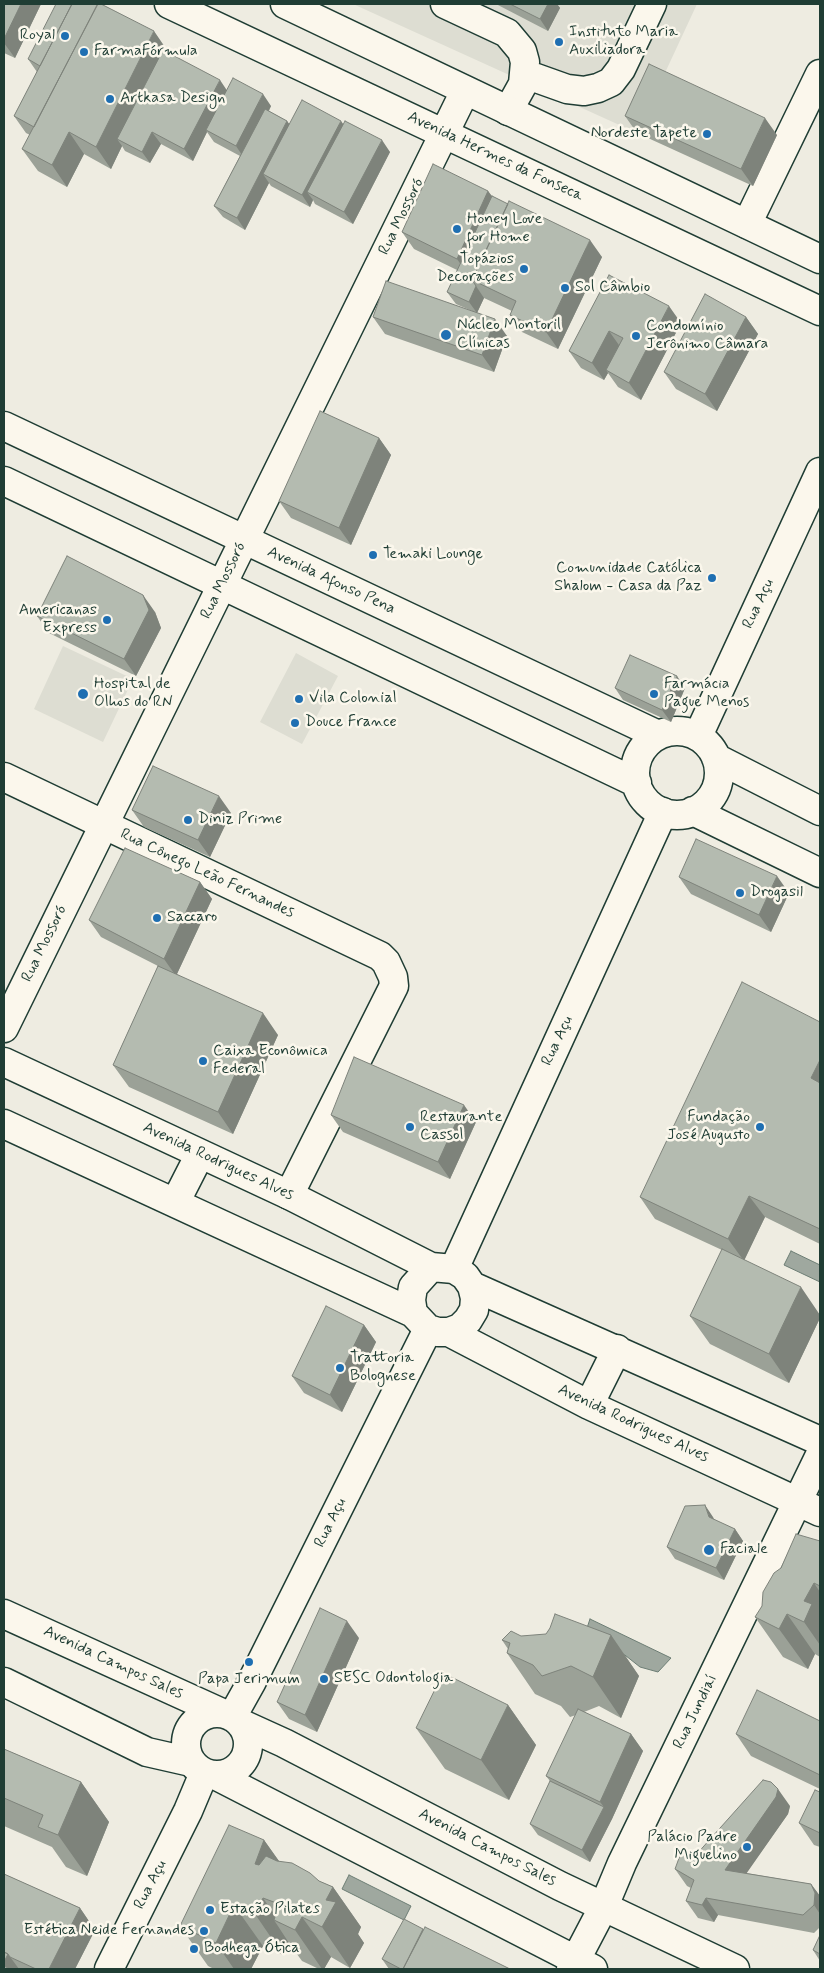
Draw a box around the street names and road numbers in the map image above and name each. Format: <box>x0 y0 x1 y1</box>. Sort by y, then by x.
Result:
street label: Avenida Hermes da Fonseca <box>404 108 586 206</box>
street label: Rua Mossoró <box>375 175 429 259</box>
street label: Rua Mossoró <box>197 539 251 623</box>
street label: Avenida Afonso Pena <box>264 543 398 619</box>
street label: Rua Açu <box>739 576 779 632</box>
street label: Rua Cônego Leão Fernandes <box>117 825 297 923</box>
street label: Rua Mossoró <box>18 902 72 986</box>
street label: Rua Açu <box>538 1013 578 1069</box>
street label: Avenida Rodrigues Alves <box>140 1119 296 1205</box>
street label: Avenida Rodrigues Alves <box>555 1381 711 1467</box>
street label: Rua Açu <box>311 1495 351 1551</box>
street label: Avenida Campos Sales <box>40 1622 186 1704</box>
street label: Rua Jundiaí <box>670 1672 722 1752</box>
street label: Avenida Campos Sales <box>415 1805 559 1891</box>
street label: Rua Açu <box>130 1857 172 1913</box>

